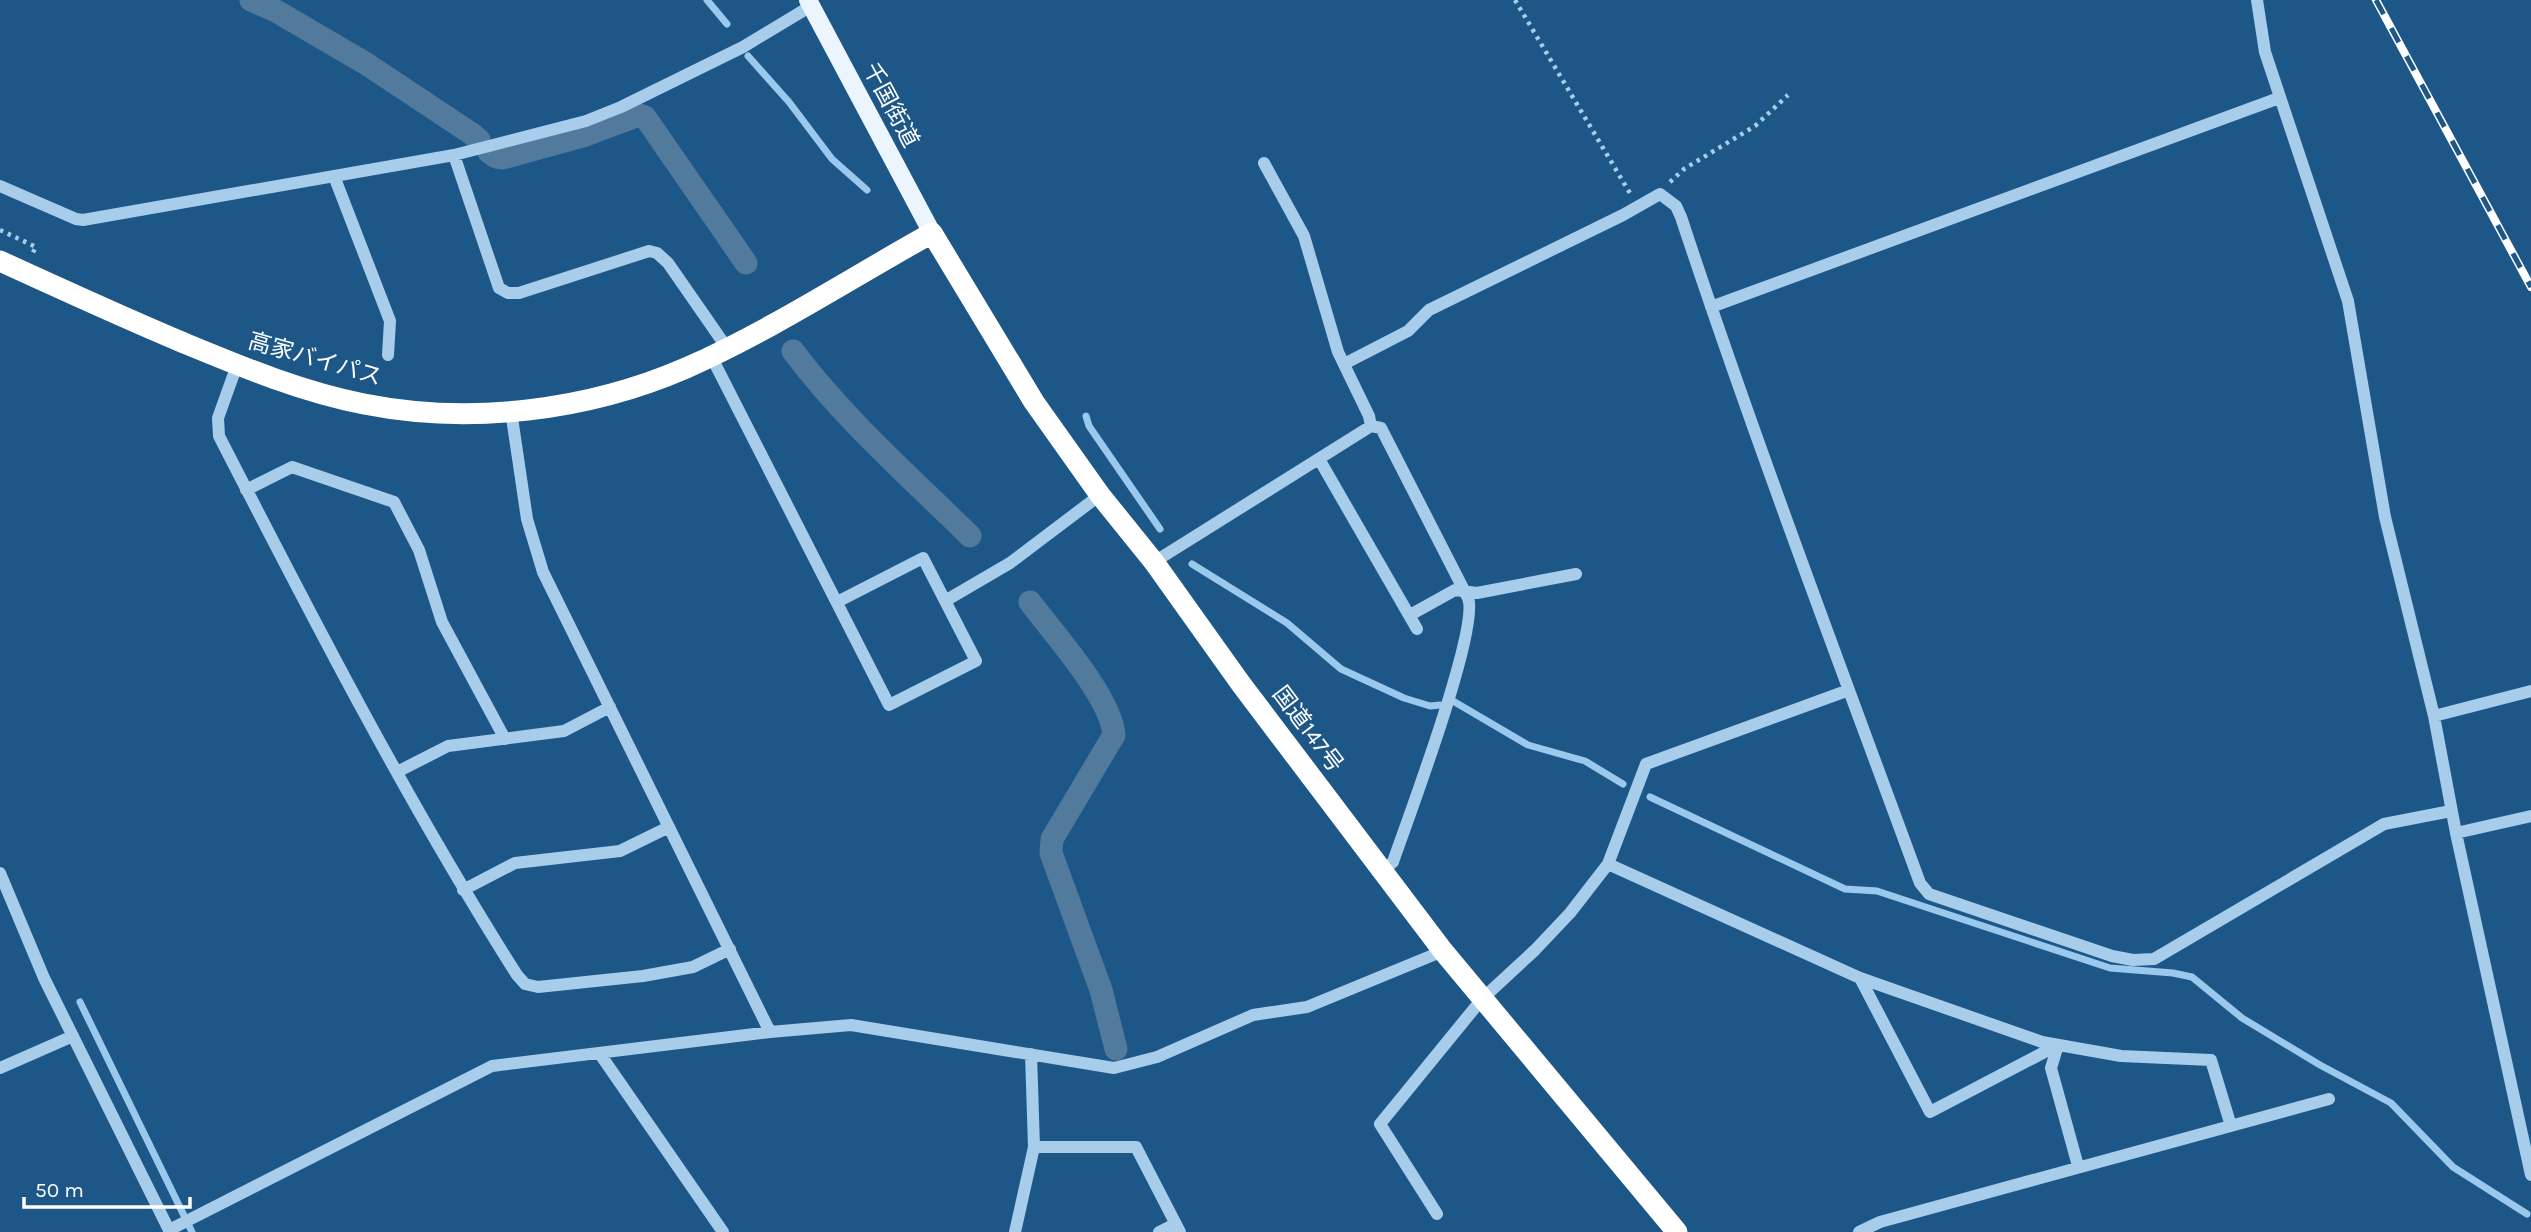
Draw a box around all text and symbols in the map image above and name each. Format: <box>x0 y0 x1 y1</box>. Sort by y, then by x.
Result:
street label: 千国街道 <box>857 58 925 152</box>
street label: 高家バイパス <box>245 327 385 391</box>
street label: 国道147号 <box>1267 681 1349 777</box>
scale bar <box>24 1166 191 1210</box>
text: 50 m <box>35 1178 84 1202</box>

